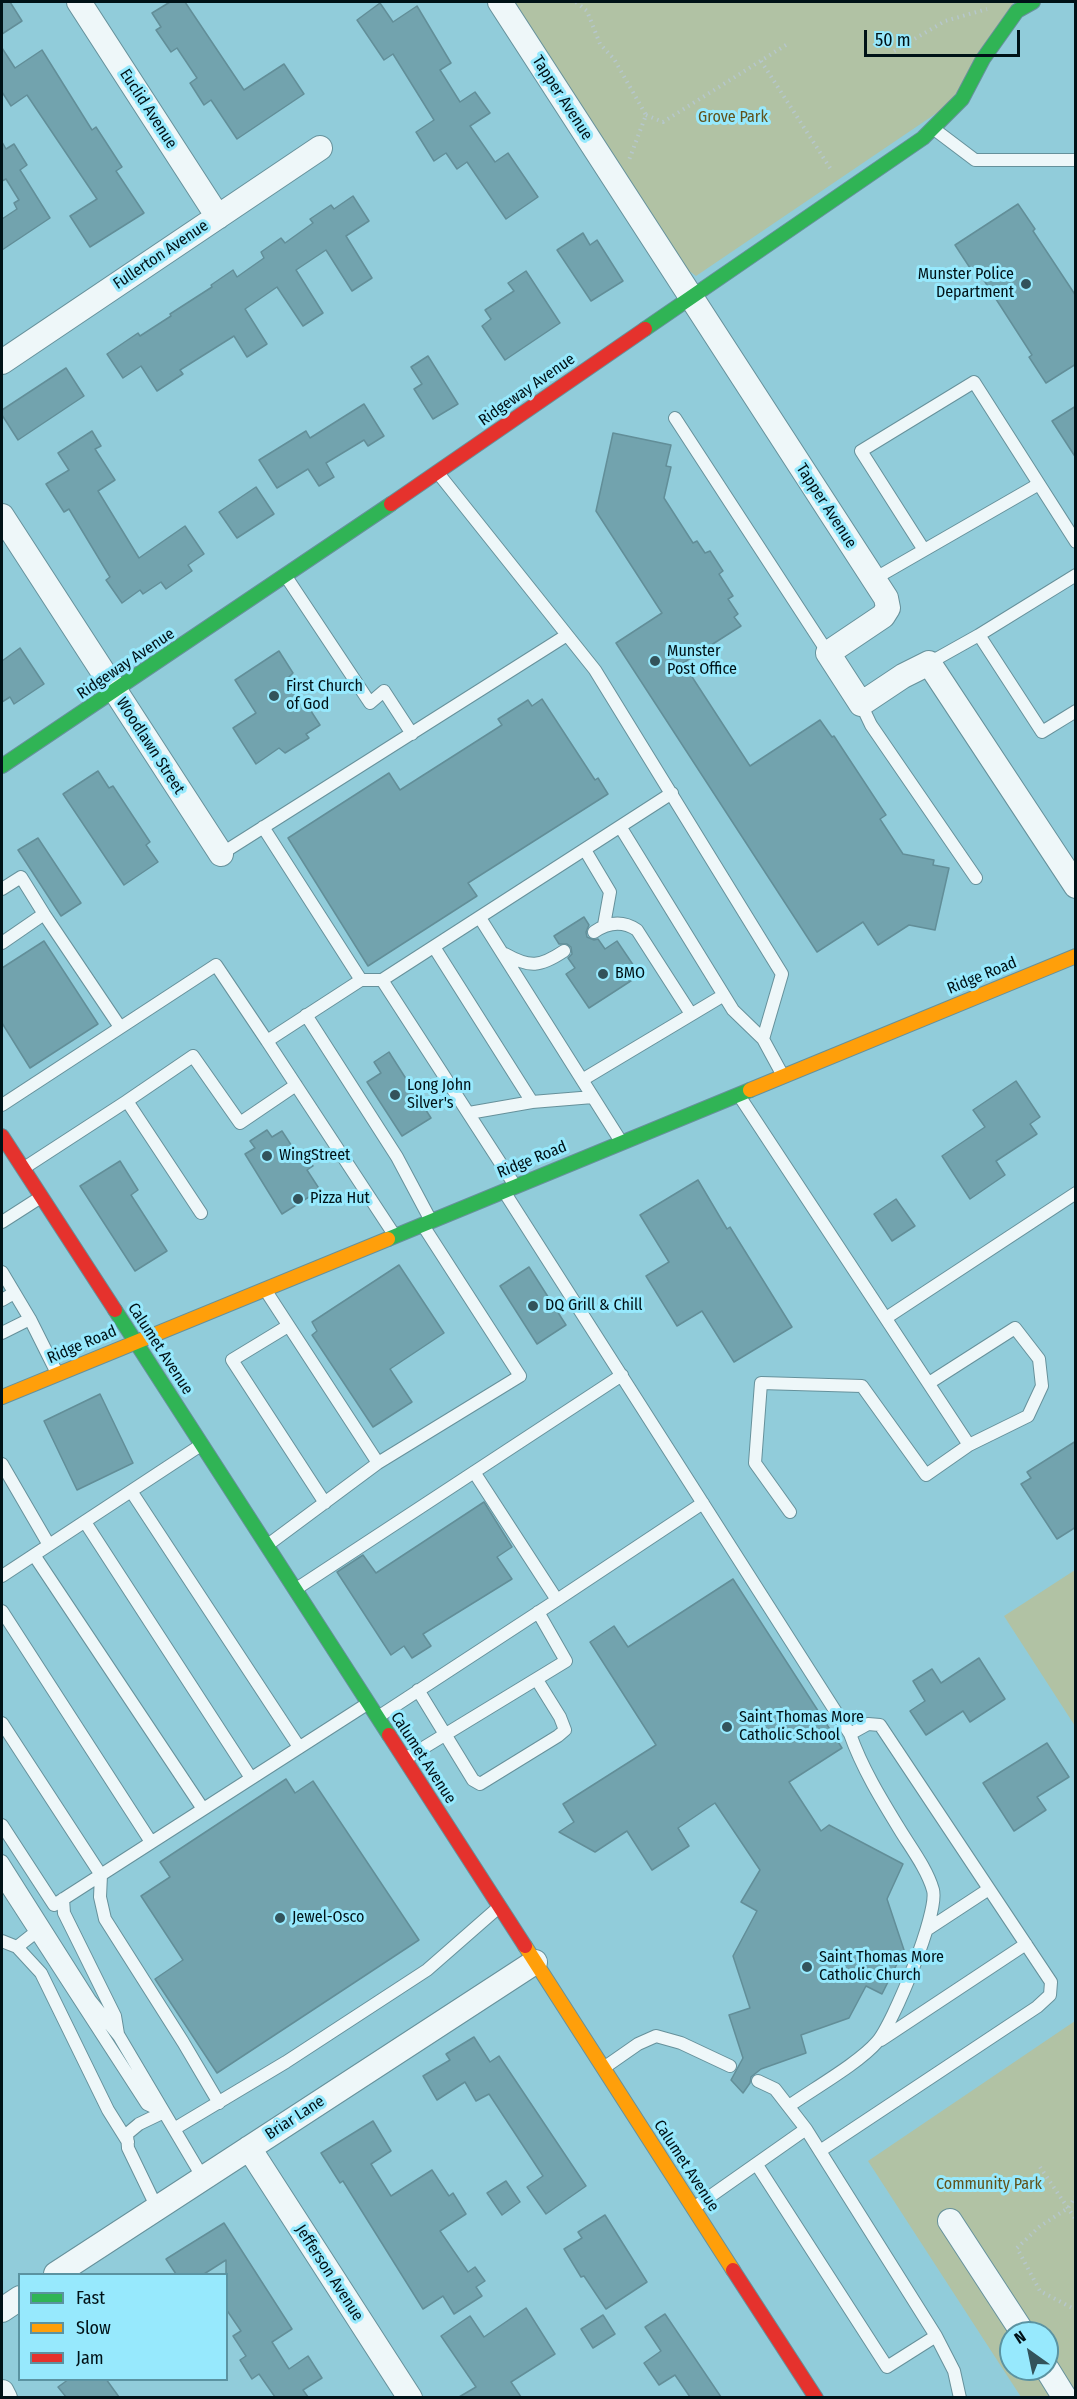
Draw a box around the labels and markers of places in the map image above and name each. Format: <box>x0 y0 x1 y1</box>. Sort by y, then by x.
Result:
place label: Munster Police Department <box>918 265 1014 303</box>
marker: Munster Police Department <box>1019 277 1033 291</box>
place label: Munster Post Office <box>667 642 737 680</box>
marker: Munster Post Office <box>648 654 662 668</box>
place label: First Church of God <box>286 677 363 715</box>
marker: First Church of God <box>267 689 281 703</box>
place label: BMO <box>615 964 645 984</box>
marker: BMO <box>596 967 610 981</box>
place label: Long John Silver's <box>407 1076 472 1114</box>
marker: Long John Silver's <box>388 1088 402 1102</box>
place label: WingStreet <box>279 1146 350 1166</box>
marker: WingStreet <box>260 1149 274 1163</box>
place label: Pizza Hut <box>310 1189 370 1209</box>
marker: Pizza Hut <box>291 1192 305 1206</box>
place label: DQ Grill & Chill <box>545 1296 642 1316</box>
marker: DQ Grill & Chill <box>526 1299 540 1313</box>
place label: Saint Thomas More Catholic School <box>739 1708 864 1746</box>
marker: Saint Thomas More Catholic School <box>720 1720 734 1734</box>
place label: Jewel-Osco <box>292 1908 364 1928</box>
marker: Jewel-Osco <box>273 1911 287 1925</box>
place label: Saint Thomas More Catholic Church <box>819 1948 944 1986</box>
marker: Saint Thomas More Catholic Church <box>800 1960 814 1974</box>

